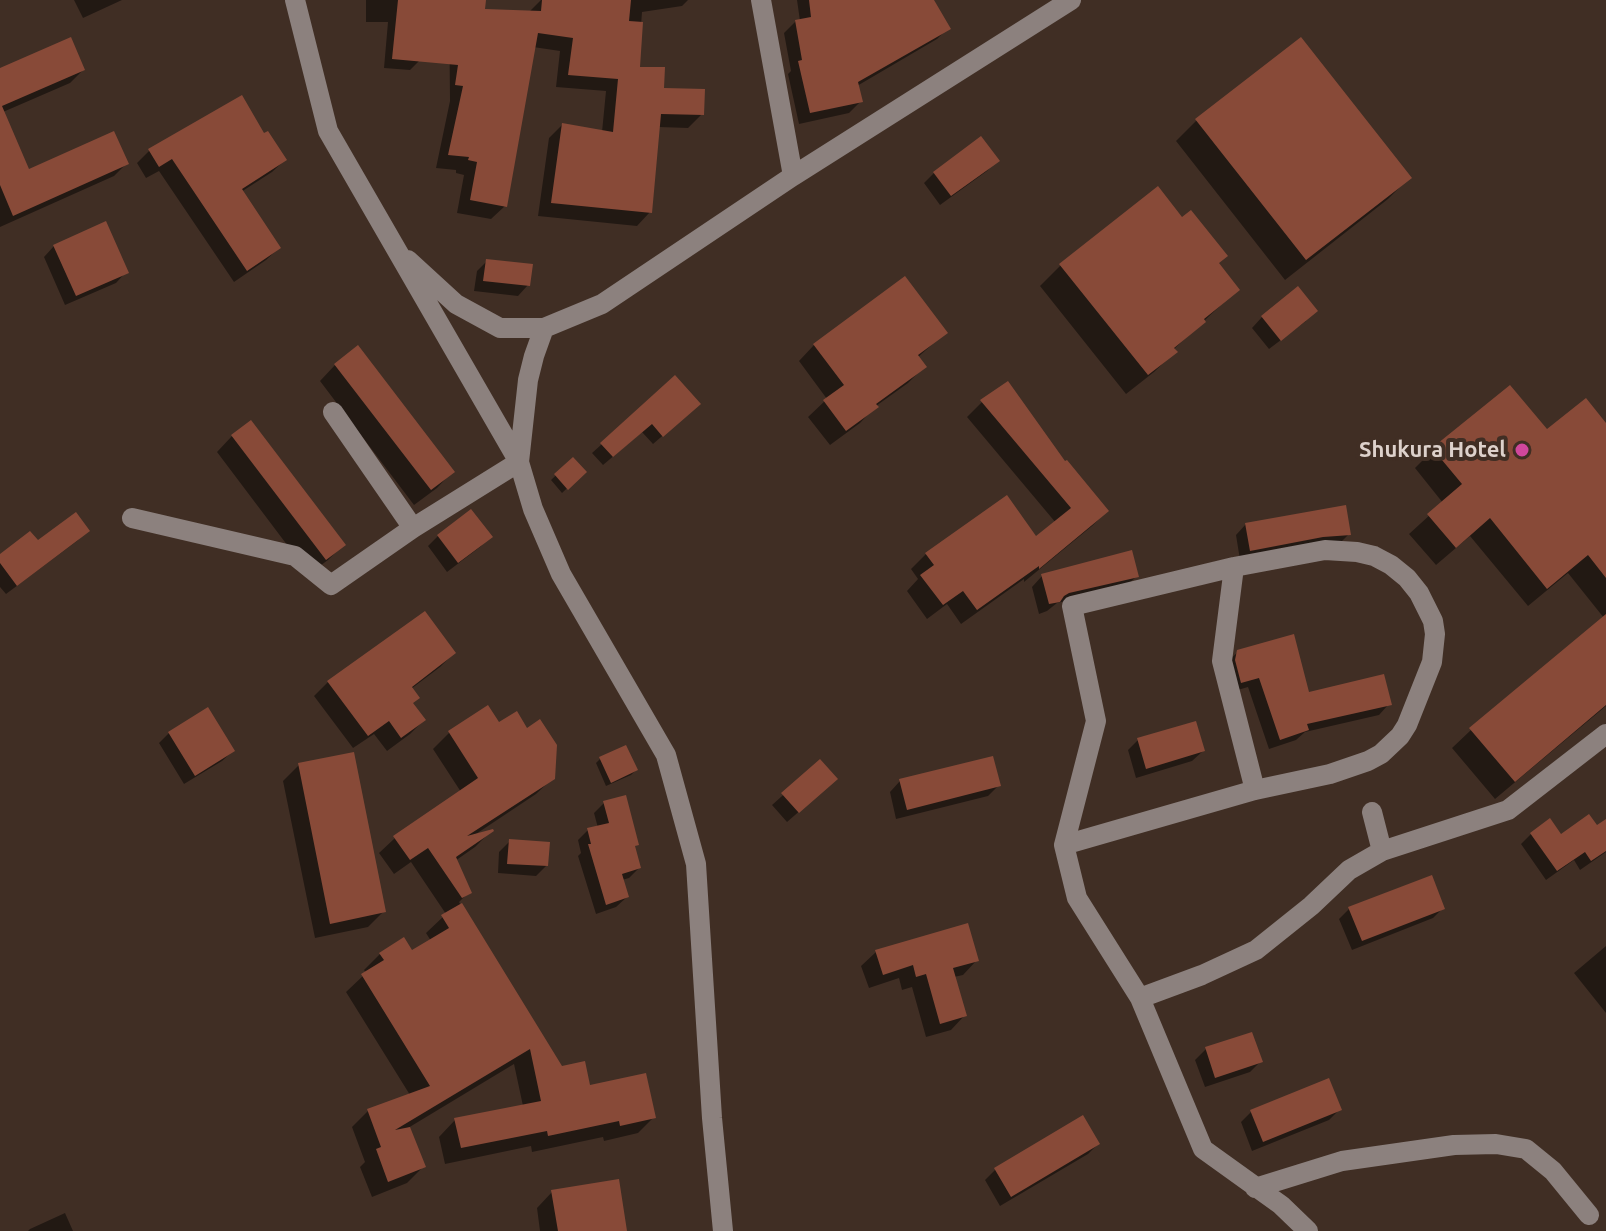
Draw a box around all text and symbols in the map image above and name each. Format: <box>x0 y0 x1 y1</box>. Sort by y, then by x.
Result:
place label: Shukura Hotel <box>1359 437 1506 463</box>
marker: Shukura Hotel <box>1513 441 1531 459</box>

